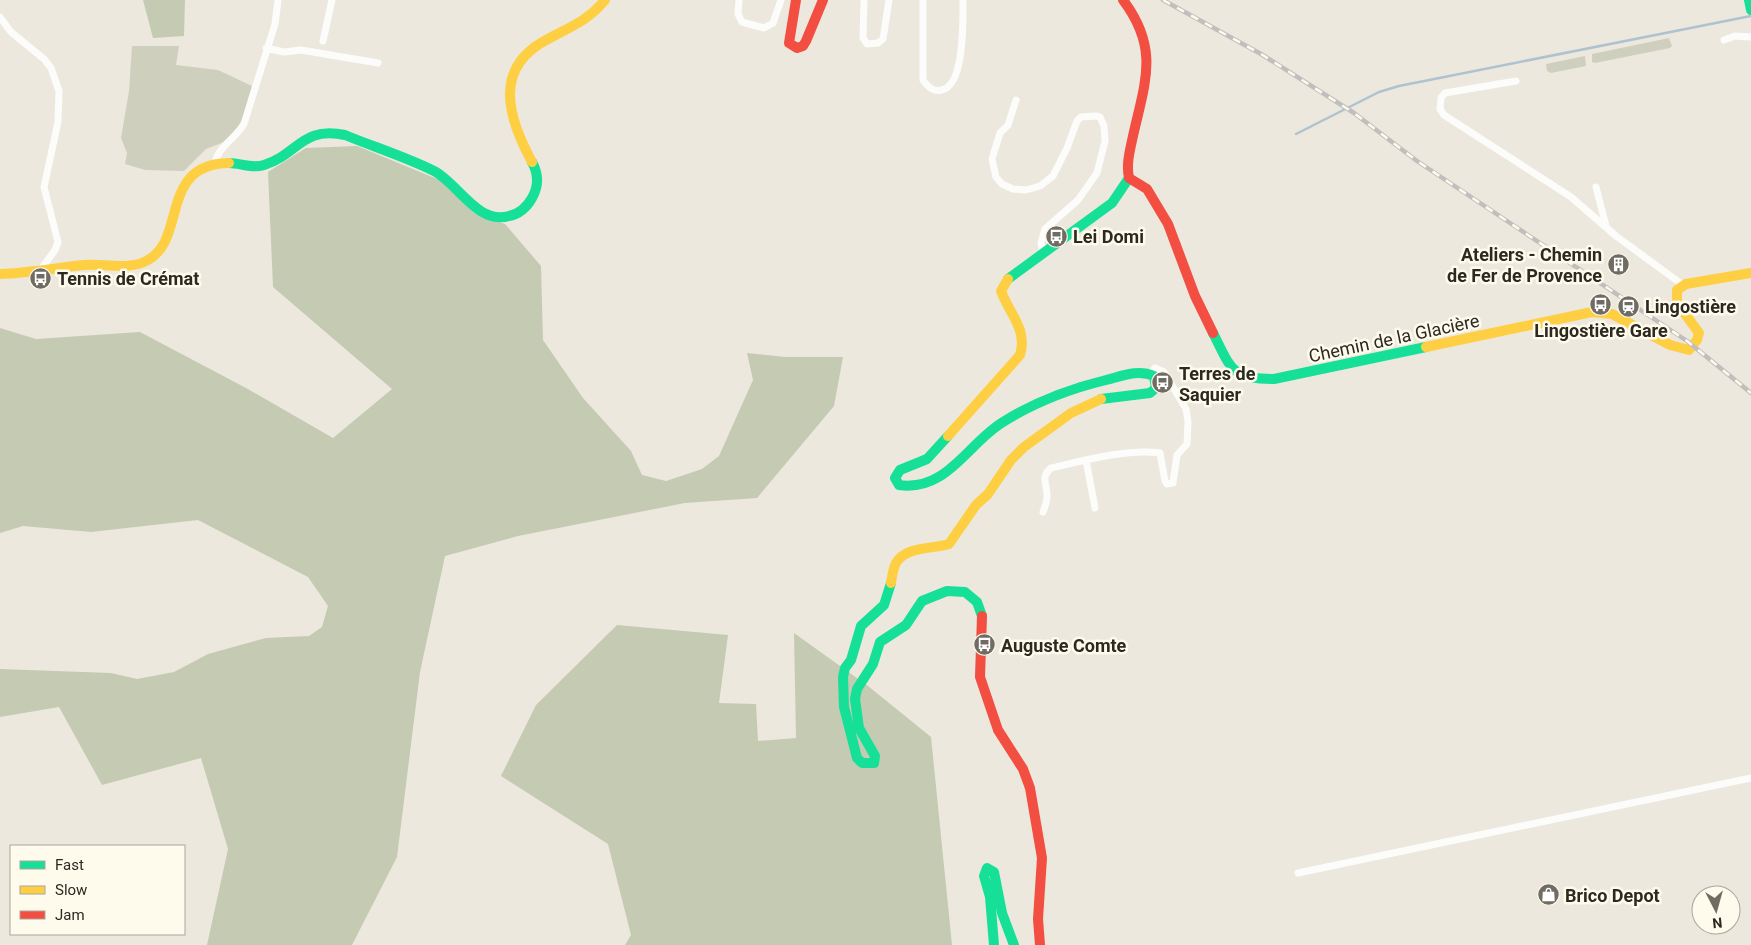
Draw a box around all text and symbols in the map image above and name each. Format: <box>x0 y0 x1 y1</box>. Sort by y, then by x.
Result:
bus stop icon: Lei Domi <box>1045 224 1069 248</box>
place label: Lei Domi <box>1073 226 1144 247</box>
place label: Ateliers - Chemin de Fer de Provence <box>1447 244 1602 286</box>
building icon: Ateliers - Chemin de Fer de Provence <box>1606 252 1630 276</box>
bus stop icon: Tennis de Crémat <box>29 266 53 290</box>
place label: Tennis de Crémat <box>57 268 199 289</box>
bus stop icon: Lingostière Gare <box>1589 293 1613 317</box>
station icon: Lingostière <box>1617 294 1641 318</box>
place label: Lingostière <box>1645 296 1736 317</box>
street label: Chemin de la Glacière <box>1307 310 1481 366</box>
place label: Lingostière Gare <box>1534 320 1668 341</box>
place label: Terres de Saquier <box>1179 363 1256 405</box>
bus stop icon: Terres de Saquier <box>1151 371 1175 395</box>
bus stop icon: Auguste Comte <box>973 633 997 657</box>
place label: Auguste Comte <box>1001 635 1127 656</box>
legend <box>10 845 185 935</box>
text: Fast <box>55 856 84 874</box>
text: Slow <box>55 881 87 899</box>
shop icon: Brico Depot <box>1537 883 1561 907</box>
place label: Brico Depot <box>1565 885 1660 906</box>
north arrow <box>1691 885 1741 935</box>
text: Jam <box>55 906 85 924</box>
text: N <box>1712 914 1723 931</box>

